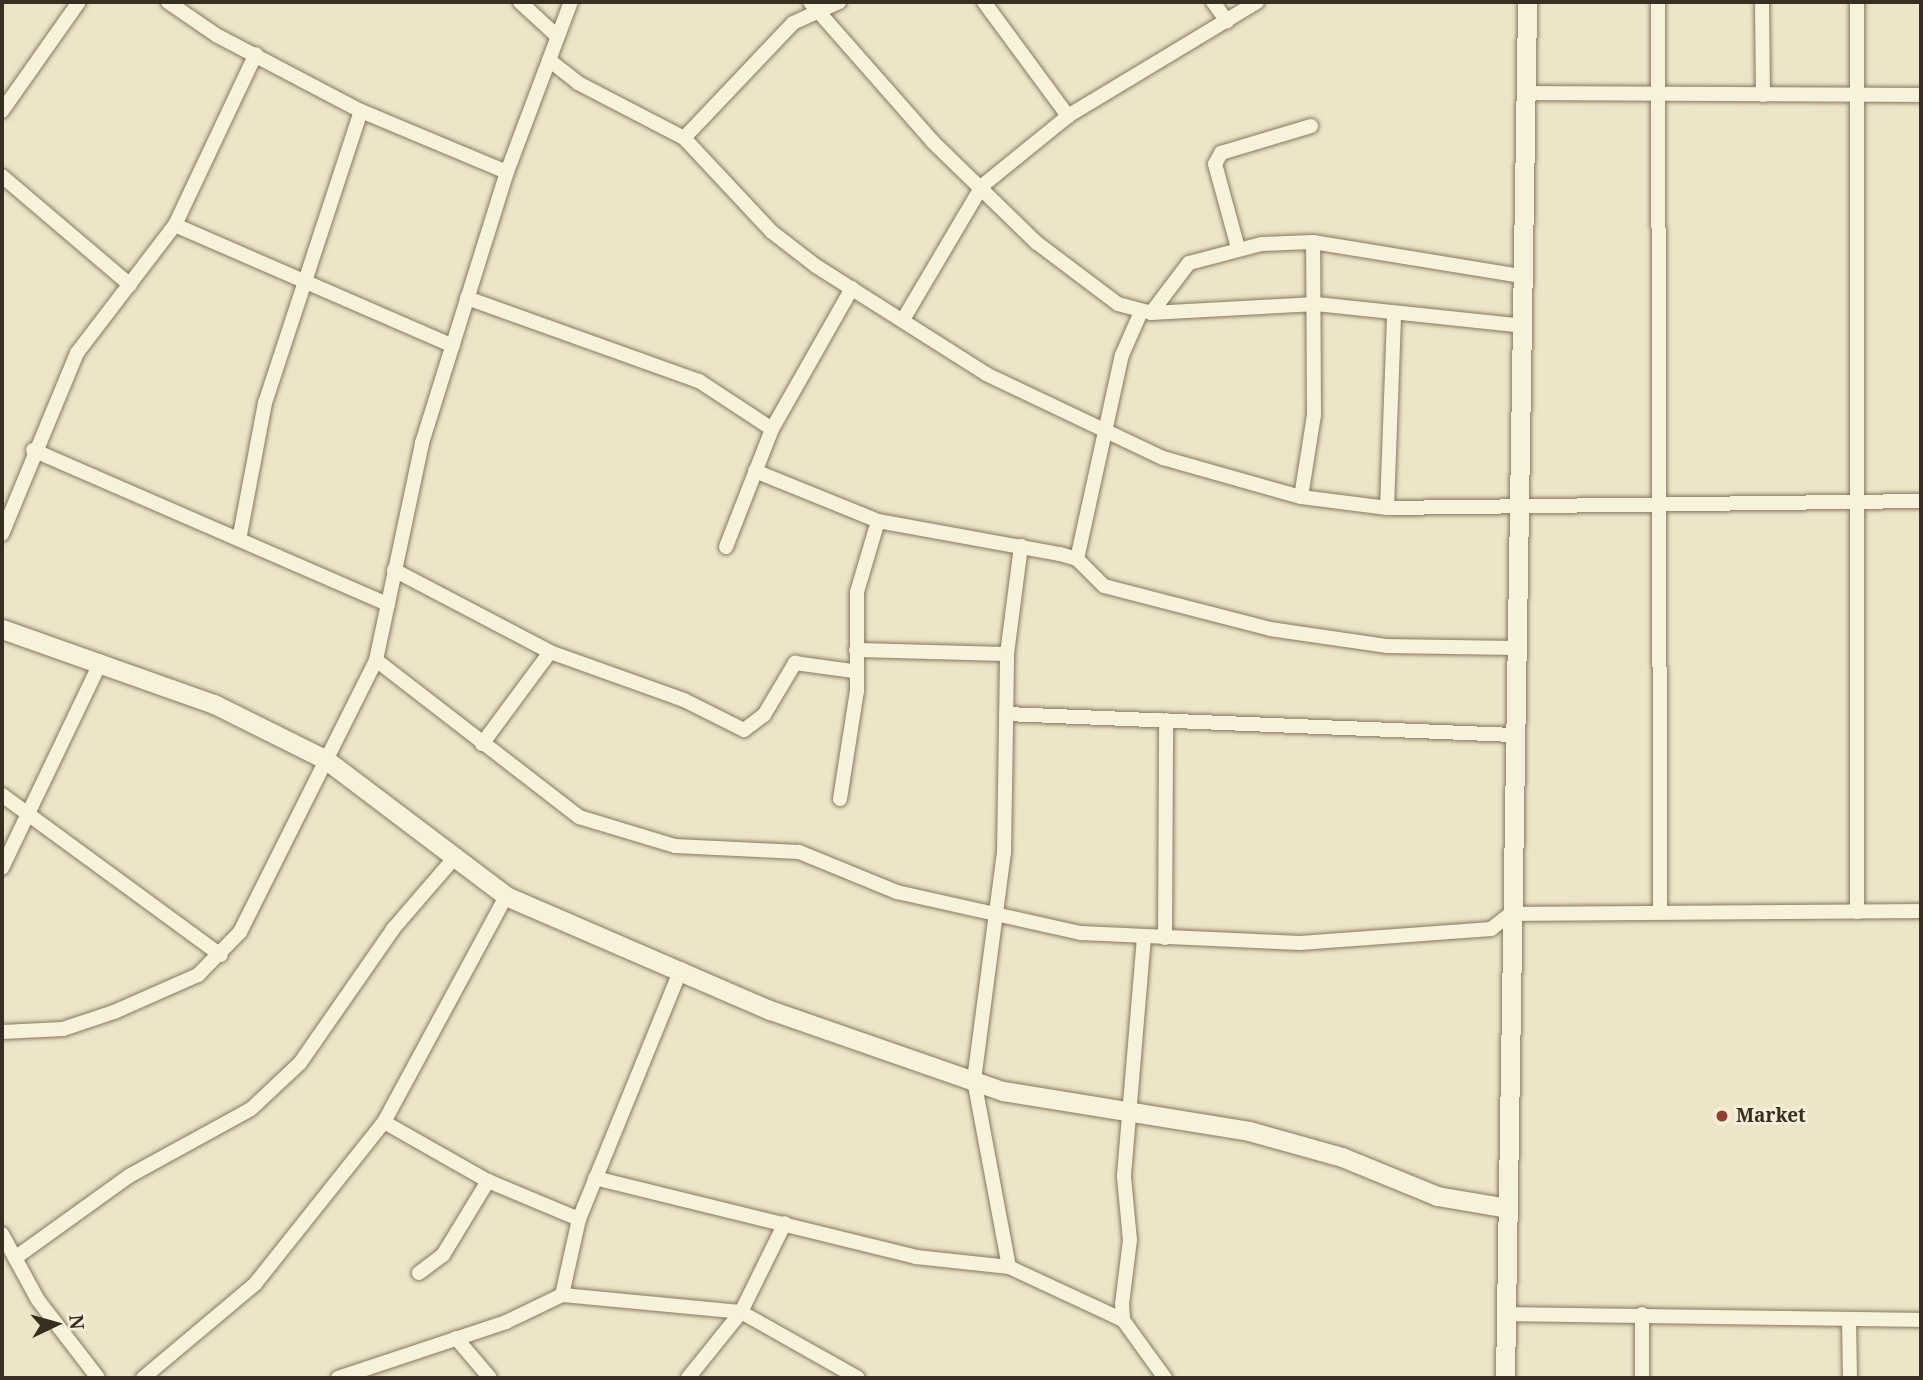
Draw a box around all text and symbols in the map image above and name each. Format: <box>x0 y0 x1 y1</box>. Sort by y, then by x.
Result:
place label: Market <box>1736 1105 1806 1127</box>
marker: Market <box>1714 1108 1730 1124</box>
north arrow <box>21 1289 91 1359</box>
text: N <box>63 1314 91 1331</box>

